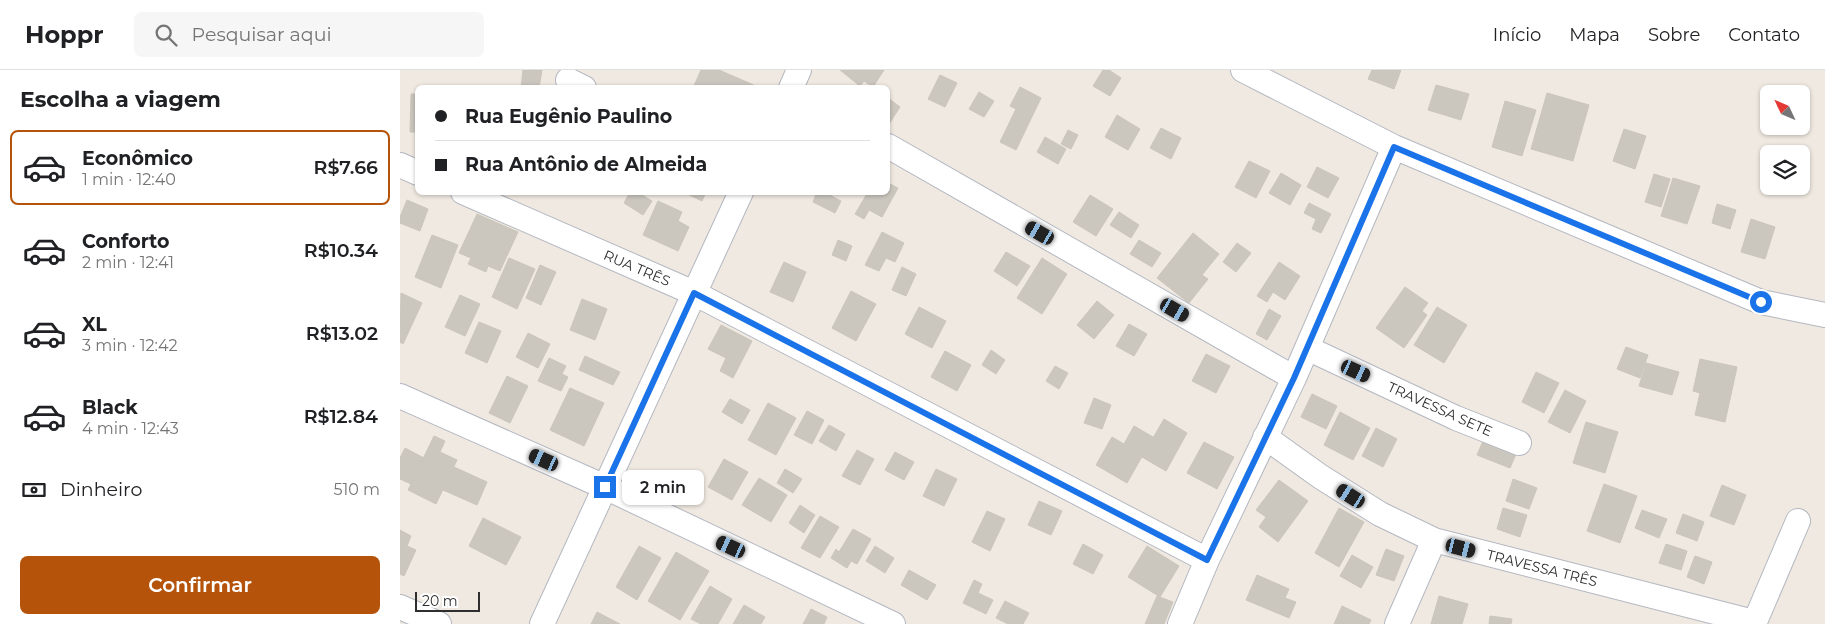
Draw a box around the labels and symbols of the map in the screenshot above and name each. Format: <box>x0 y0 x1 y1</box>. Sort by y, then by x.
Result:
north arrow <box>1760 85 1810 135</box>
car <box>1023 219 1056 247</box>
street label: RUA TRÊS <box>601 246 673 290</box>
route start <box>1750 291 1772 313</box>
car <box>1158 296 1191 324</box>
car <box>1339 358 1372 384</box>
street label: TRAVESSA SETE <box>1385 378 1495 440</box>
car <box>527 447 560 473</box>
callout: 2 min <box>622 470 705 504</box>
route end <box>594 476 616 498</box>
car <box>1334 482 1367 510</box>
car <box>714 534 747 560</box>
car <box>1444 537 1477 559</box>
street label: TRAVESSA TRÊS <box>1485 546 1599 590</box>
scale bar <box>415 589 480 612</box>

